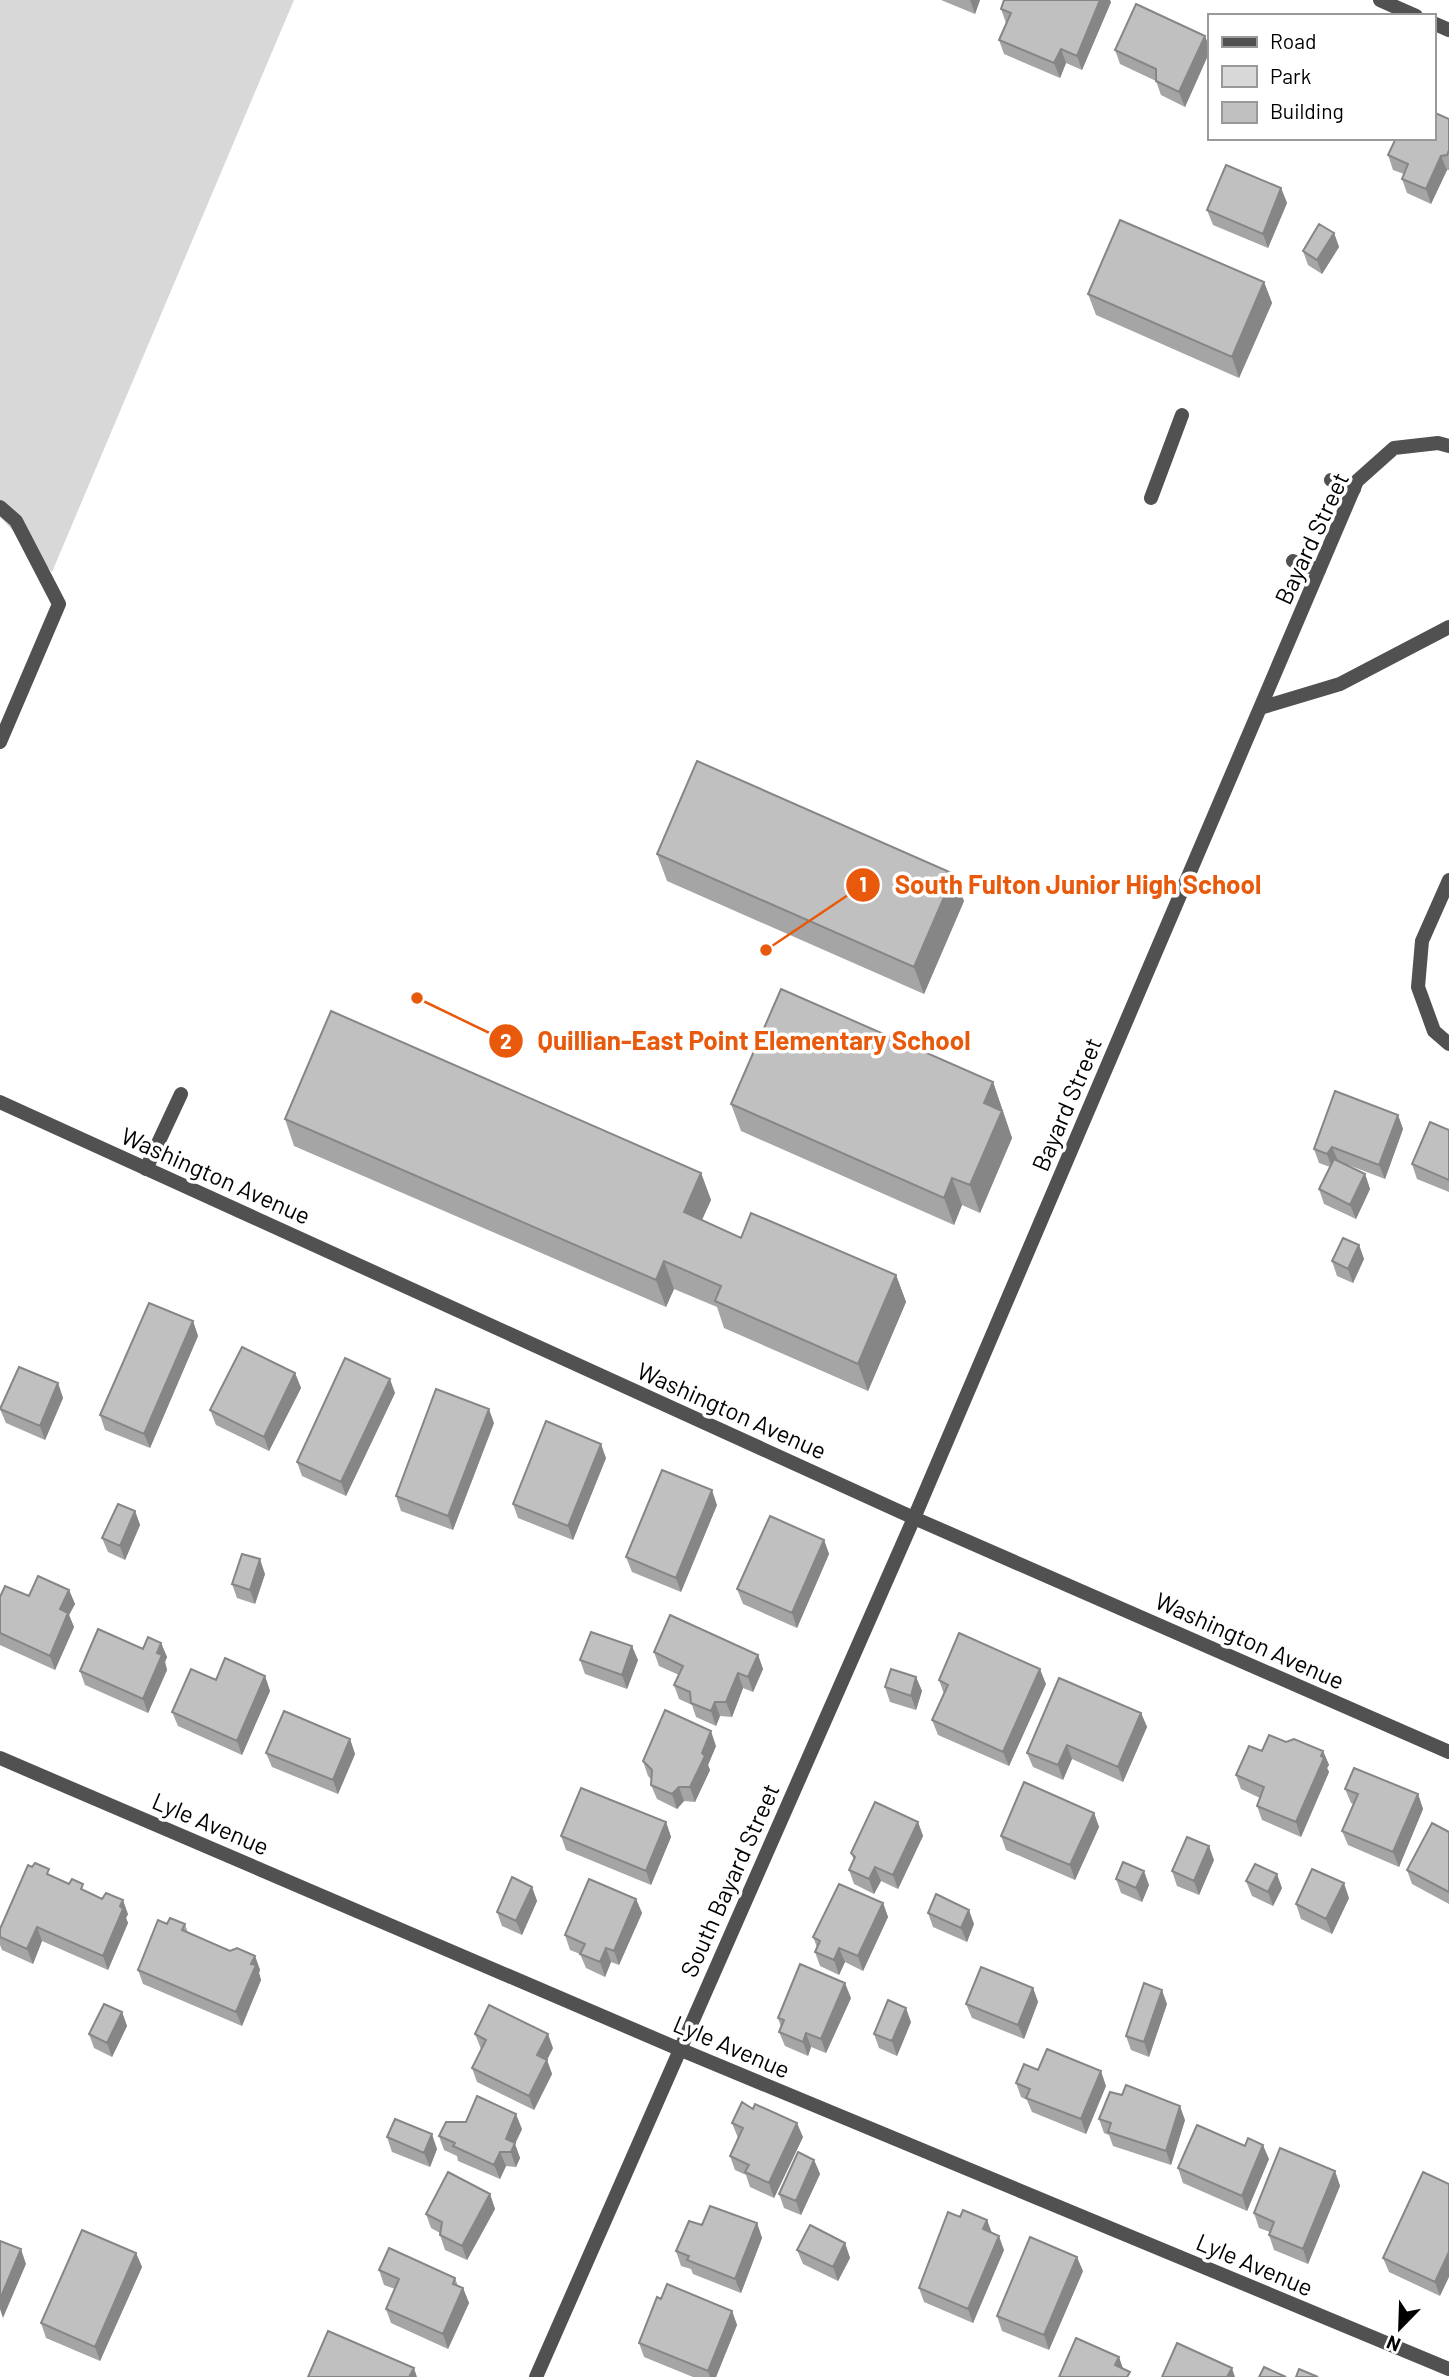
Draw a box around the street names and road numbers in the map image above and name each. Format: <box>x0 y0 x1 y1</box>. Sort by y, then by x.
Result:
street label: Bayard Street <box>1268 467 1354 609</box>
street label: Bayard Street <box>1025 1033 1107 1175</box>
street label: Washington Avenue <box>117 1120 315 1230</box>
street label: Washington Avenue <box>633 1355 831 1465</box>
street label: Washington Avenue <box>1151 1585 1349 1695</box>
street label: South Bayard Street <box>673 1779 785 1981</box>
street label: Lyle Avenue <box>148 1785 274 1861</box>
street label: Lyle Avenue <box>669 2008 795 2084</box>
street label: Lyle Avenue <box>1192 2226 1318 2302</box>

